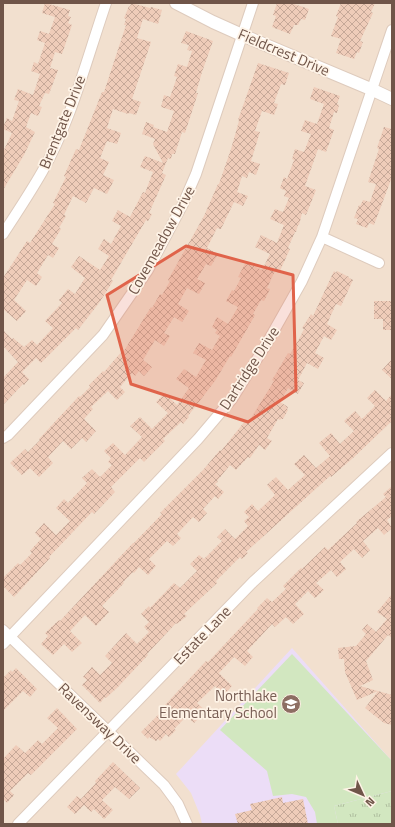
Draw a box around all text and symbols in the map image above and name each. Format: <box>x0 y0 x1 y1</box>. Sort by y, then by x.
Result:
street label: Fieldcrest Drive <box>235 22 333 82</box>
street label: Brentgate Drive <box>33 72 91 172</box>
street label: Covemeadow Drive <box>122 181 200 299</box>
street label: Dartridge Drive <box>213 322 285 414</box>
street label: Estate Lane <box>168 600 236 670</box>
street label: Ravensway Drive <box>53 677 147 769</box>
place label: Northlake Elementary School <box>159 684 277 724</box>
school or university icon: Northlake Elementary School <box>280 693 302 715</box>
north arrow <box>343 775 383 815</box>
text: N <box>362 794 379 810</box>

